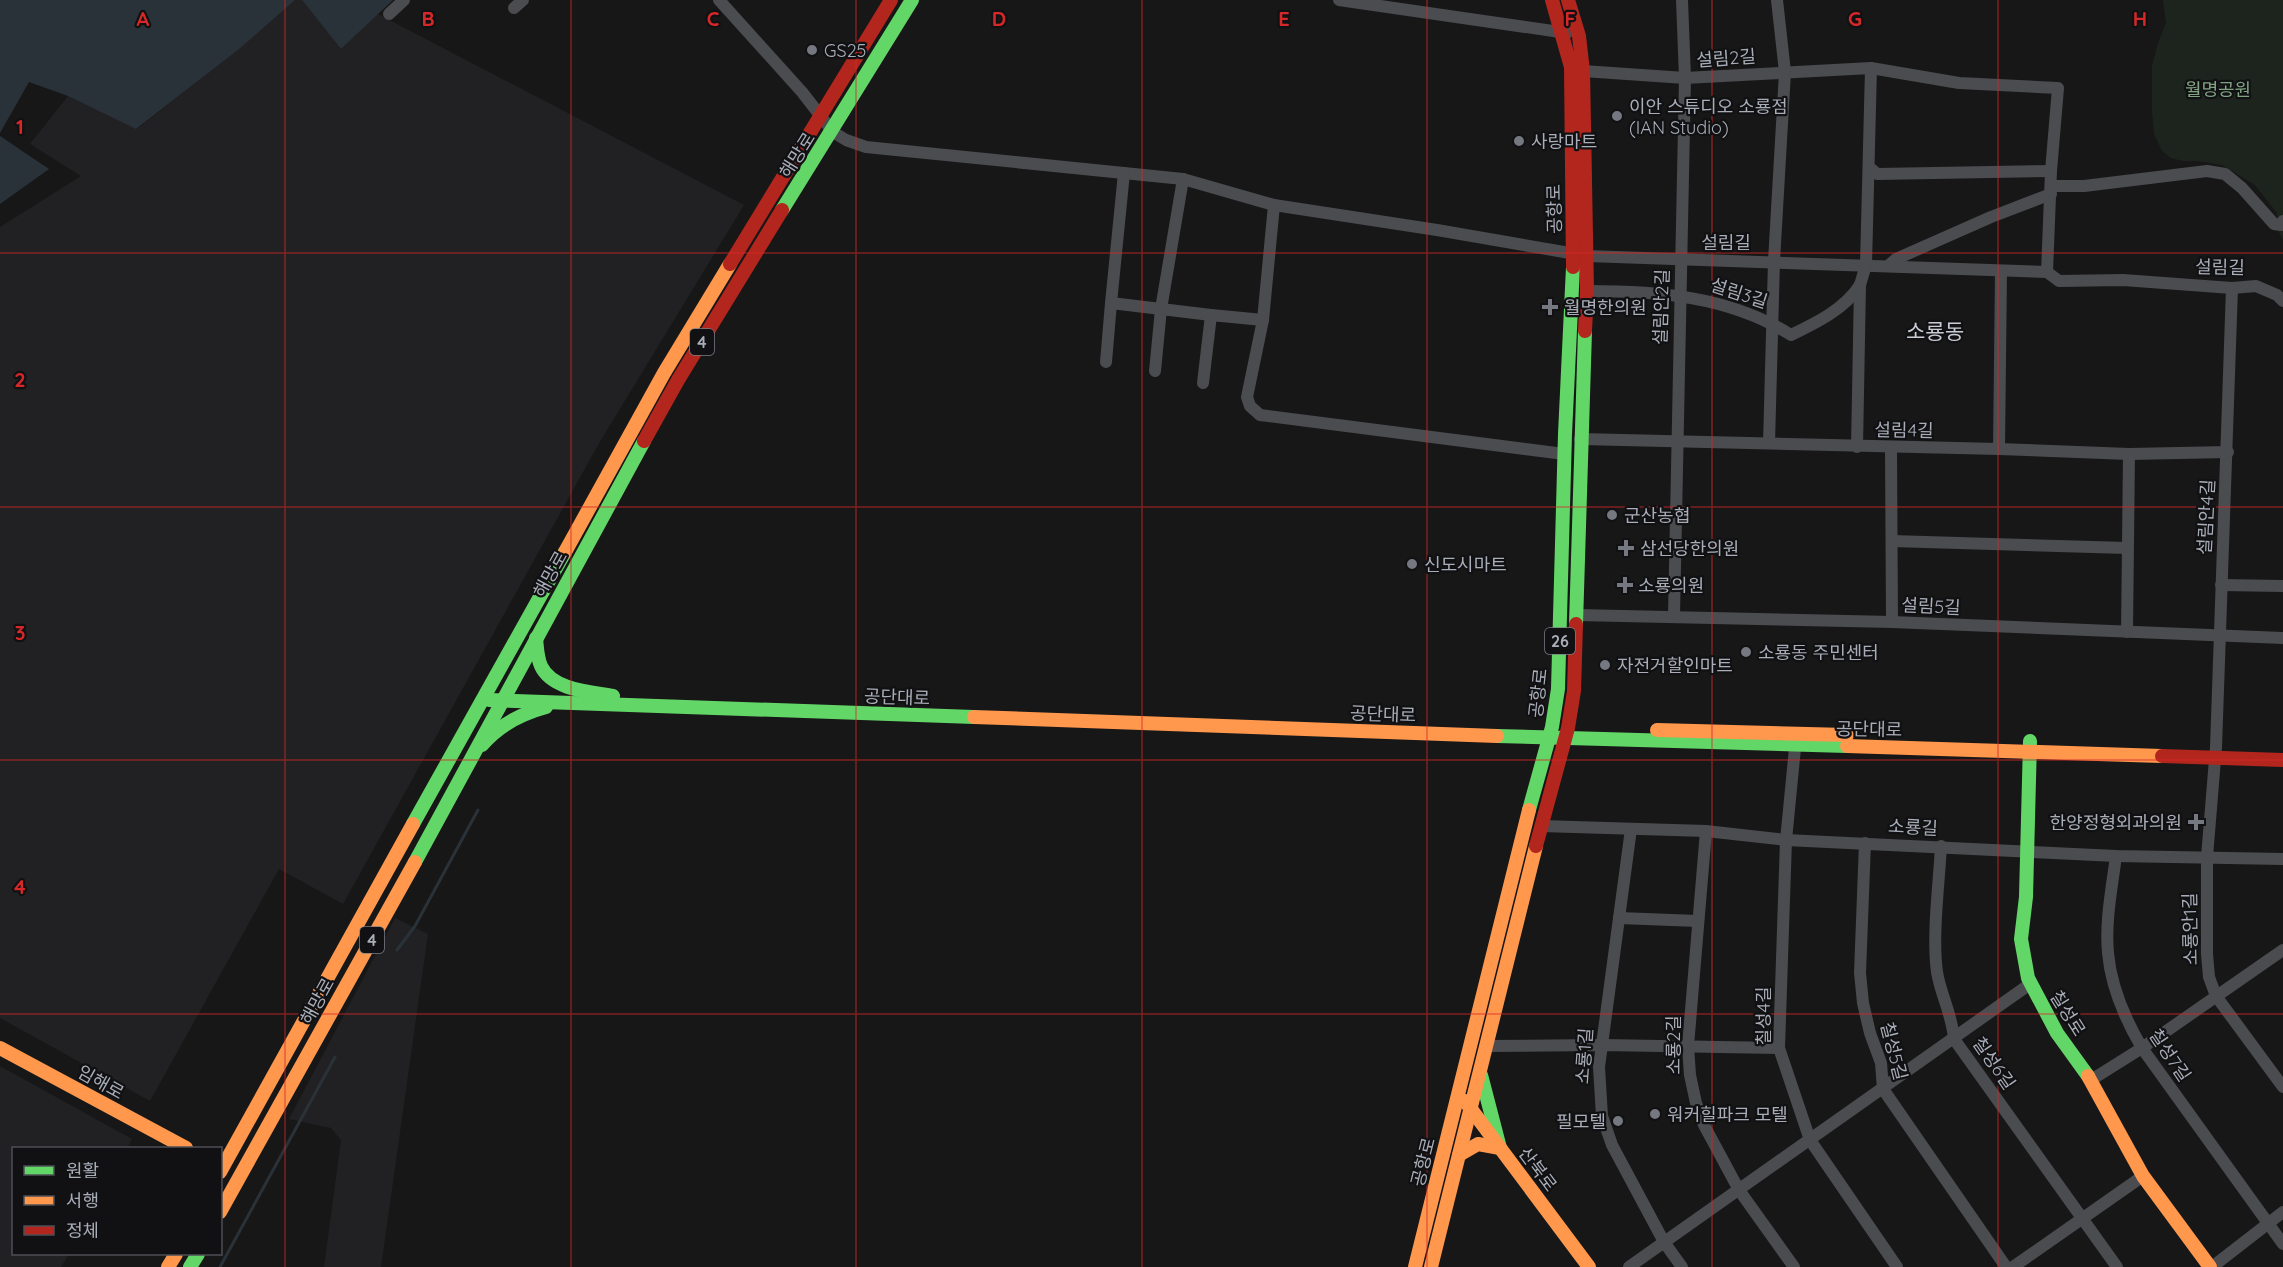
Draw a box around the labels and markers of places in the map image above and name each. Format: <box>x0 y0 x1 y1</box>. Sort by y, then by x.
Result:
place label: GS25 <box>824 39 866 62</box>
marker: GS25 <box>805 43 819 57</box>
place label: 이안 스튜디오 소룡점 (IAN Studio) <box>1629 95 1788 139</box>
marker: 이안 스튜디오 소룡점 (IAN Studio) <box>1610 109 1624 123</box>
place label: 사랑마트 <box>1531 130 1597 153</box>
marker: 사랑마트 <box>1512 134 1526 148</box>
place label: 월명한의원 <box>1564 296 1647 319</box>
marker: 월명한의원 <box>1541 298 1559 316</box>
place label: 군산농협 <box>1624 504 1690 527</box>
marker: 군산농협 <box>1605 508 1619 522</box>
place label: 삼선당한의원 <box>1640 537 1739 560</box>
marker: 삼선당한의원 <box>1617 539 1635 557</box>
place label: 신도시마트 <box>1424 553 1507 576</box>
marker: 신도시마트 <box>1405 557 1419 571</box>
place label: 소룡의원 <box>1638 574 1704 597</box>
marker: 소룡의원 <box>1616 576 1634 594</box>
place label: 소룡동 주민센터 <box>1758 641 1879 664</box>
marker: 소룡동 주민센터 <box>1739 645 1753 659</box>
place label: 자전거할인마트 <box>1617 654 1733 677</box>
marker: 자전거할인마트 <box>1598 658 1612 672</box>
place label: 한양정형외과의원 <box>2050 811 2182 834</box>
marker: 한양정형외과의원 <box>2187 813 2205 831</box>
place label: 워커힐파크 모텔 <box>1667 1103 1788 1126</box>
marker: 워커힐파크 모텔 <box>1648 1107 1662 1121</box>
place label: 필모텔 <box>1556 1110 1606 1133</box>
marker: 필모텔 <box>1611 1114 1625 1128</box>

